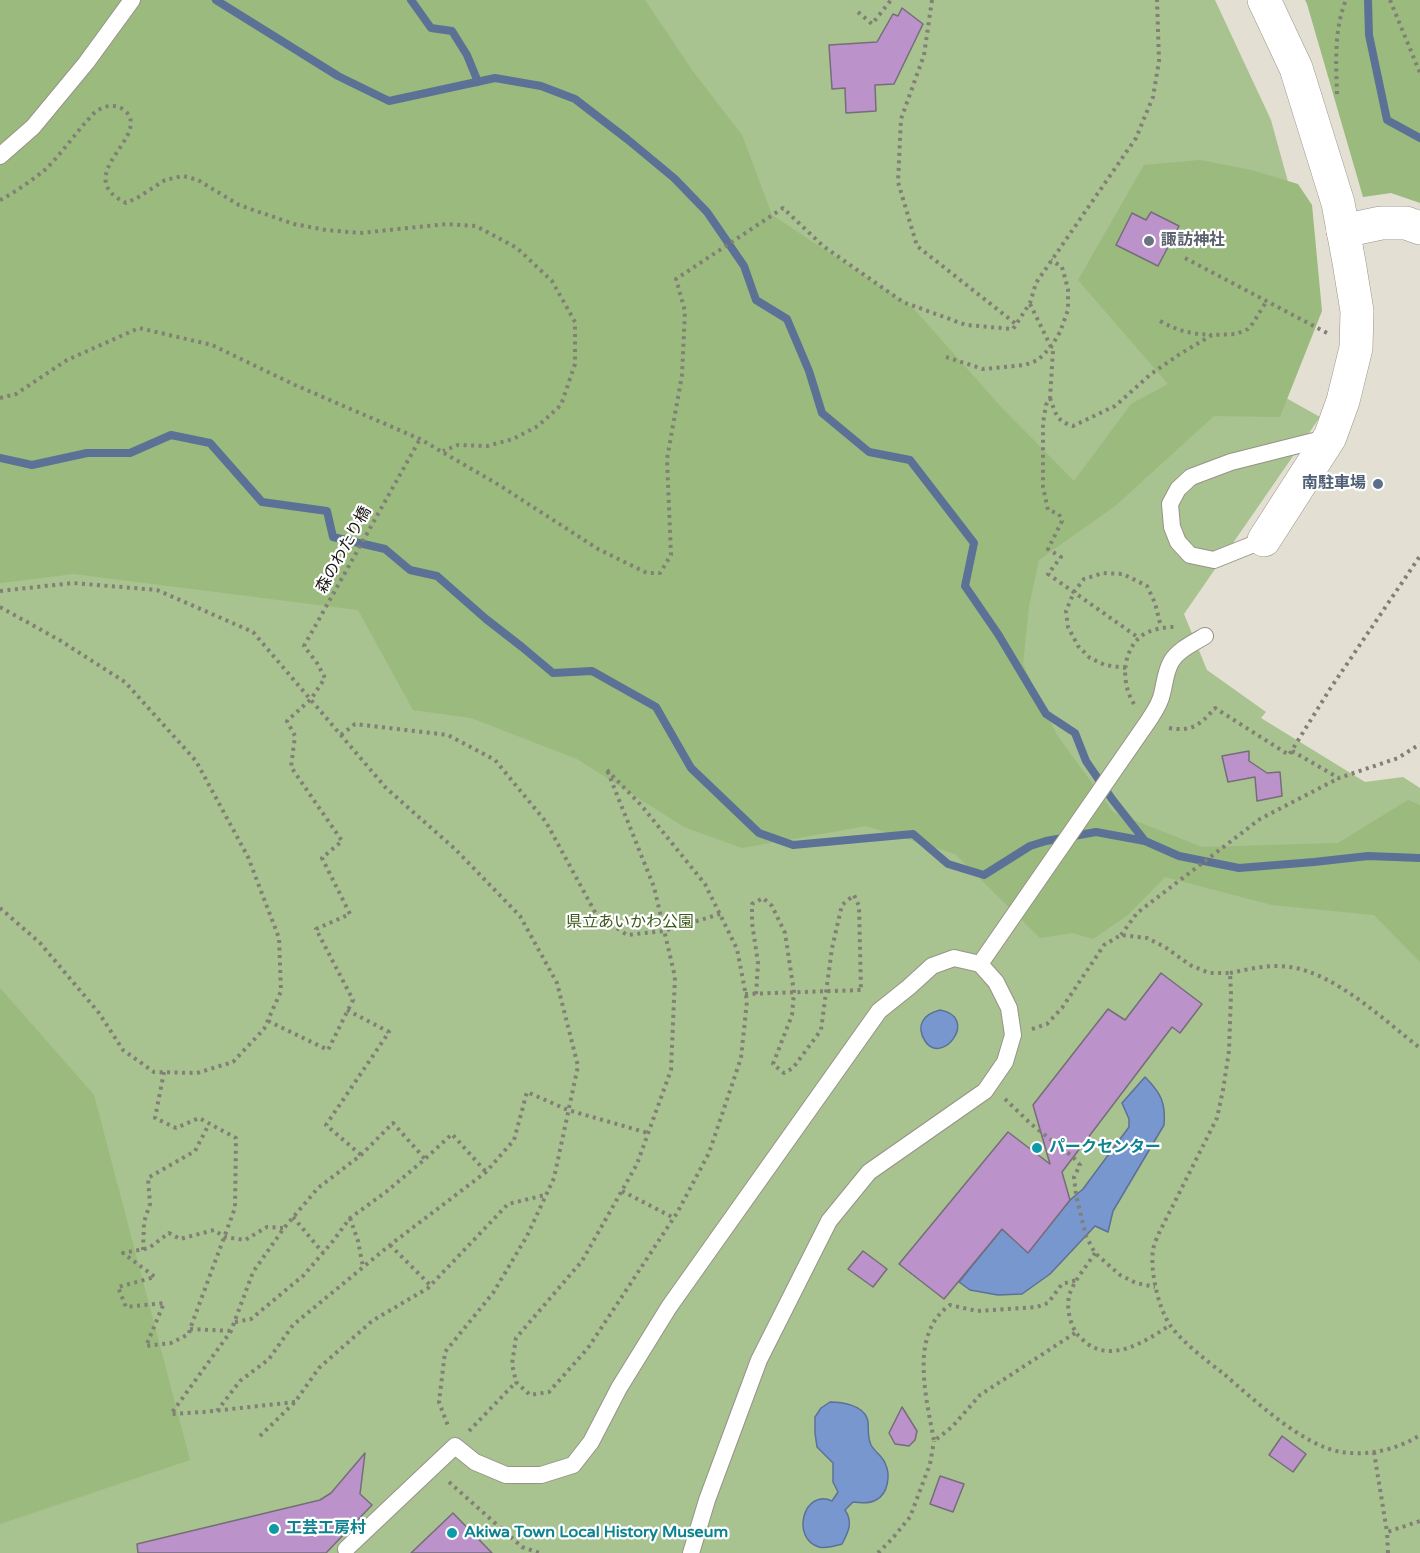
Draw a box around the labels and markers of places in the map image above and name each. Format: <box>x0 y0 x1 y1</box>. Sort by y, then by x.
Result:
place label: 諏訪神社 <box>1161 231 1225 251</box>
marker: 諏訪神社 <box>1142 234 1156 248</box>
place label: 南駐車場 <box>1302 474 1366 494</box>
marker: 南駐車場 <box>1371 477 1385 491</box>
place label: パークセンター <box>1049 1138 1161 1158</box>
marker: パークセンター <box>1030 1141 1044 1155</box>
place label: 工芸工房村 <box>286 1519 366 1539</box>
marker: 工芸工房村 <box>267 1522 281 1536</box>
place label: Akiwa Town Local History Museum <box>464 1523 728 1543</box>
marker: Akiwa Town Local History Museum <box>445 1526 459 1540</box>

